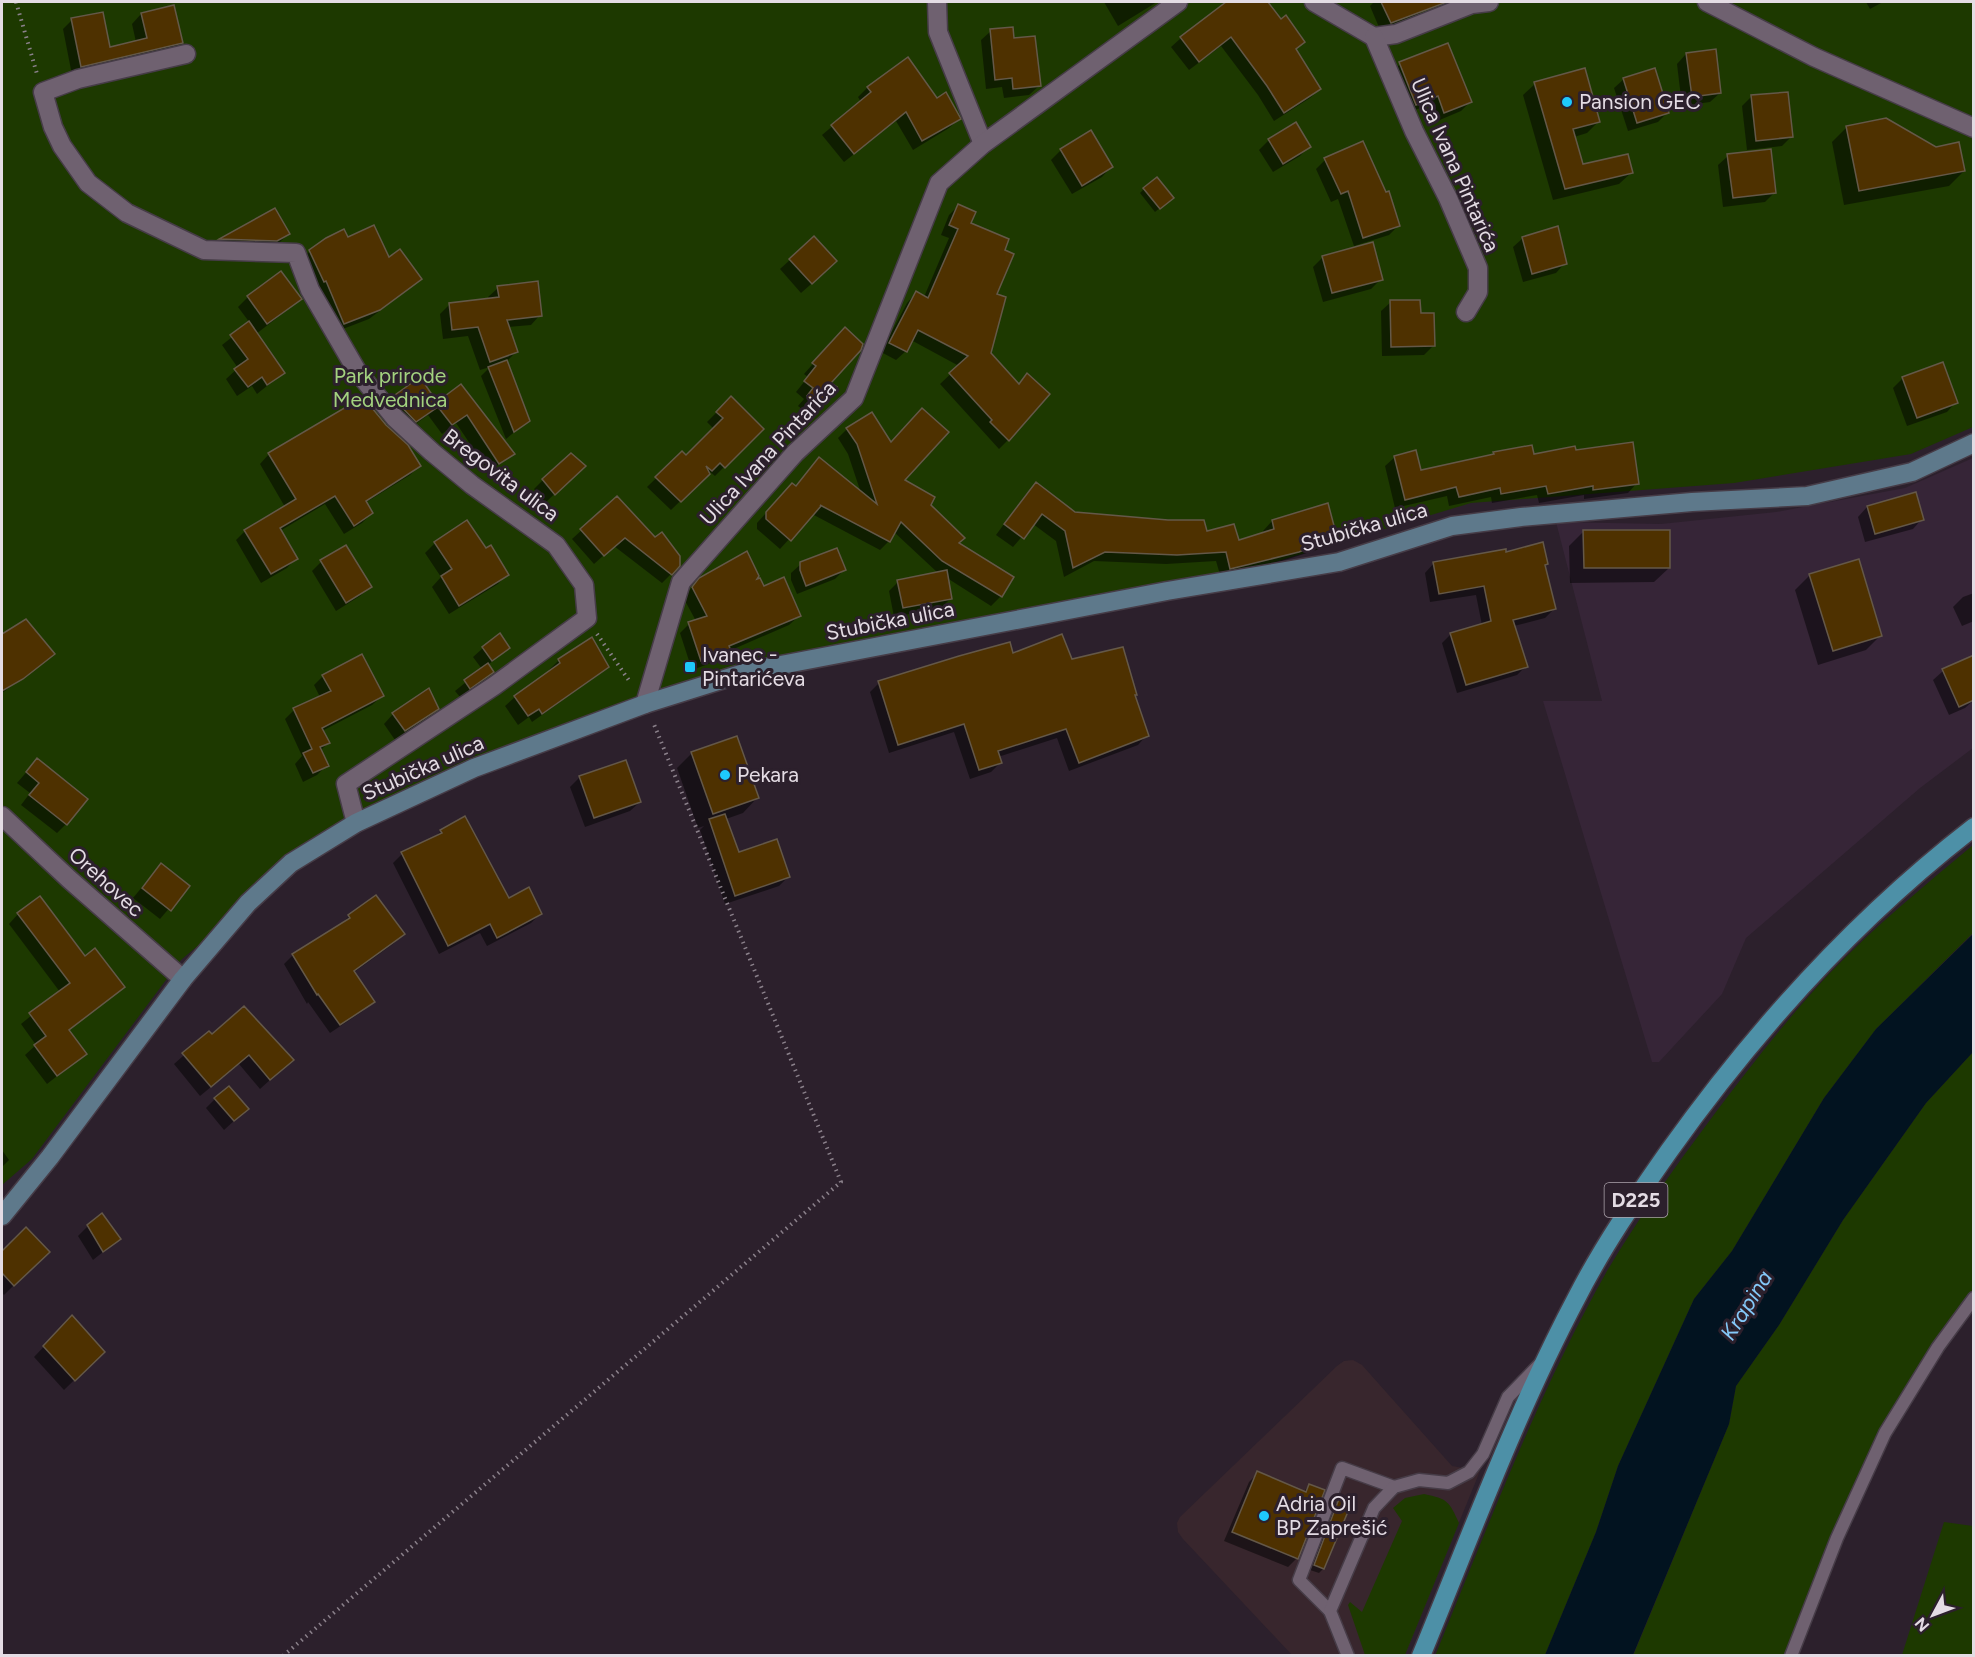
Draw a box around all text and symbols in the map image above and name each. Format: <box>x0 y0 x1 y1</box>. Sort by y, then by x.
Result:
street label: Ulica Ivana Pintarića <box>1406 74 1505 256</box>
place label: Pansion GEC <box>1579 89 1701 114</box>
marker: Pansion GEC <box>1560 95 1574 109</box>
park label: Park prirode Medvednica <box>333 363 447 412</box>
street label: Ulica Ivana Pintarića <box>694 376 841 530</box>
street label: Bregovita ulica <box>438 423 564 526</box>
street label: Stubička ulica <box>1298 497 1430 556</box>
street label: Stubička ulica <box>824 596 956 645</box>
place label: Ivanec - Pintarićeva <box>702 642 805 691</box>
marker: Ivanec - Pintarićeva <box>683 660 697 674</box>
street label: Stubička ulica <box>358 730 487 805</box>
place label: Pekara <box>737 762 799 787</box>
marker: Pekara <box>718 768 732 782</box>
street label: Orehovec <box>64 842 149 922</box>
road number: D225 <box>1604 1183 1668 1217</box>
water label: Krapina <box>1715 1265 1778 1345</box>
place label: Adria Oil BP Zaprešić <box>1276 1491 1387 1540</box>
marker: Adria Oil BP Zaprešić <box>1257 1509 1271 1523</box>
north arrow <box>1903 1585 1963 1645</box>
text: N <box>1911 1614 1933 1635</box>

